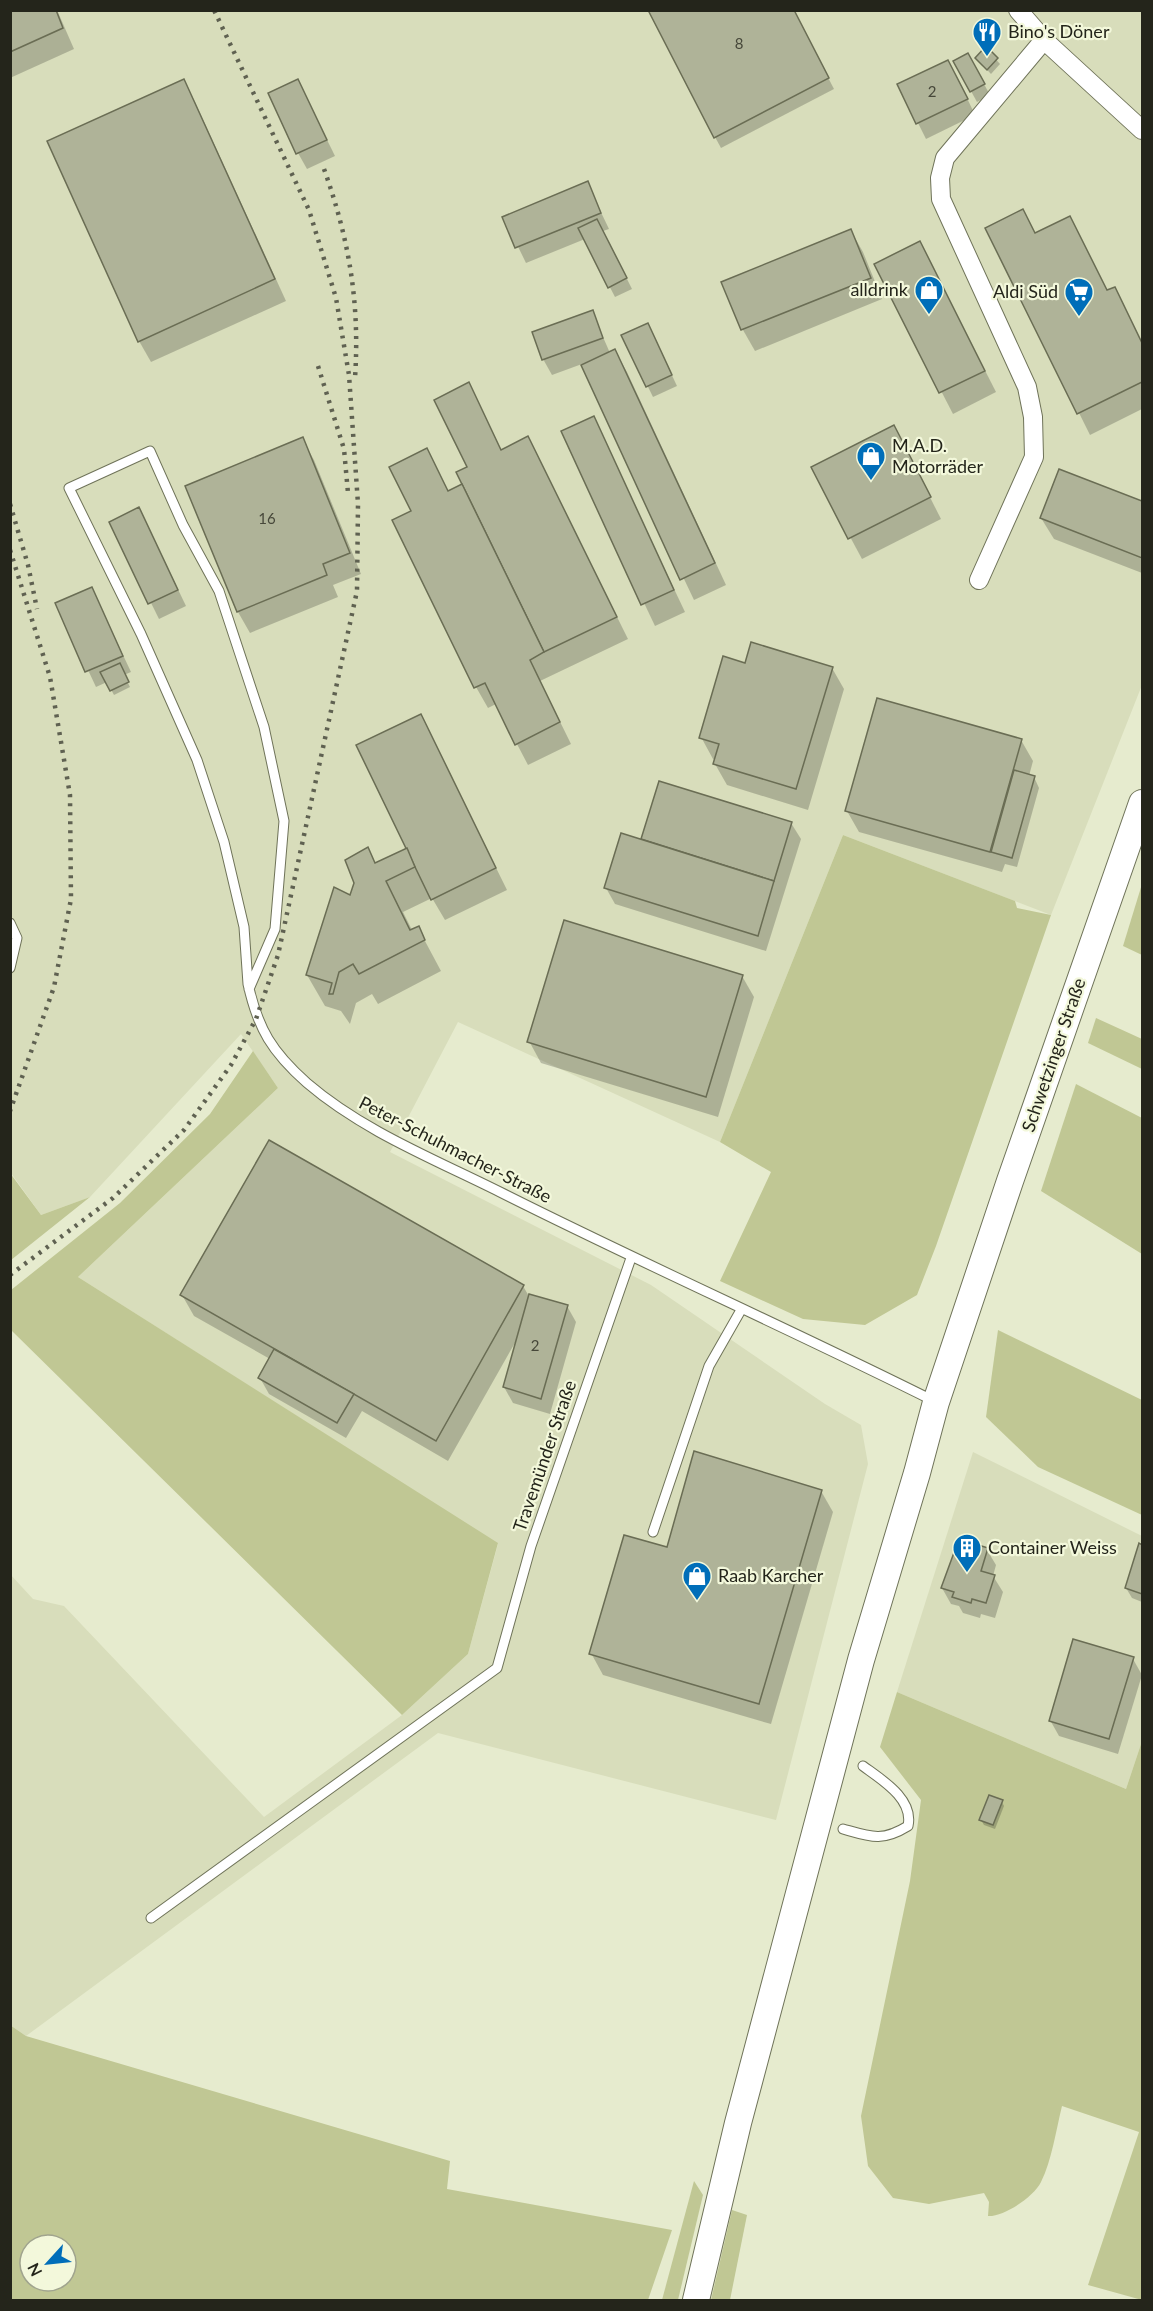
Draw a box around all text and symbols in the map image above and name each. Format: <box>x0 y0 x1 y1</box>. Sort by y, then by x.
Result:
restaurant icon: Bino's Döner <box>971 16 1003 58</box>
place label: Bino's Döner <box>1008 20 1110 42</box>
house number: 8 <box>735 34 743 52</box>
house number: 2 <box>928 82 936 100</box>
shop icon: alldrink <box>913 274 945 316</box>
supermarket icon: Aldi Süd <box>1063 276 1095 318</box>
place label: alldrink <box>850 278 909 300</box>
place label: Aldi Süd <box>993 280 1058 302</box>
place label: M.A.D. Motorräder <box>892 434 984 477</box>
shop icon: M.A.D. Motorräder <box>855 440 887 482</box>
house number: 16 <box>258 509 276 527</box>
street label: Schwetzinger Straße <box>1016 975 1090 1135</box>
street label: Peter-Schuhmacher-Straße <box>356 1091 555 1207</box>
house number: 2 <box>531 1336 539 1354</box>
street label: Travemünder Straße <box>508 1377 580 1534</box>
building icon: Container Weiss <box>951 1532 983 1574</box>
place label: Container Weiss <box>988 1536 1117 1558</box>
shop icon: Raab Karcher <box>681 1560 713 1602</box>
place label: Raab Karcher <box>718 1564 824 1586</box>
north arrow <box>18 2233 78 2293</box>
text: N <box>23 2260 45 2280</box>

